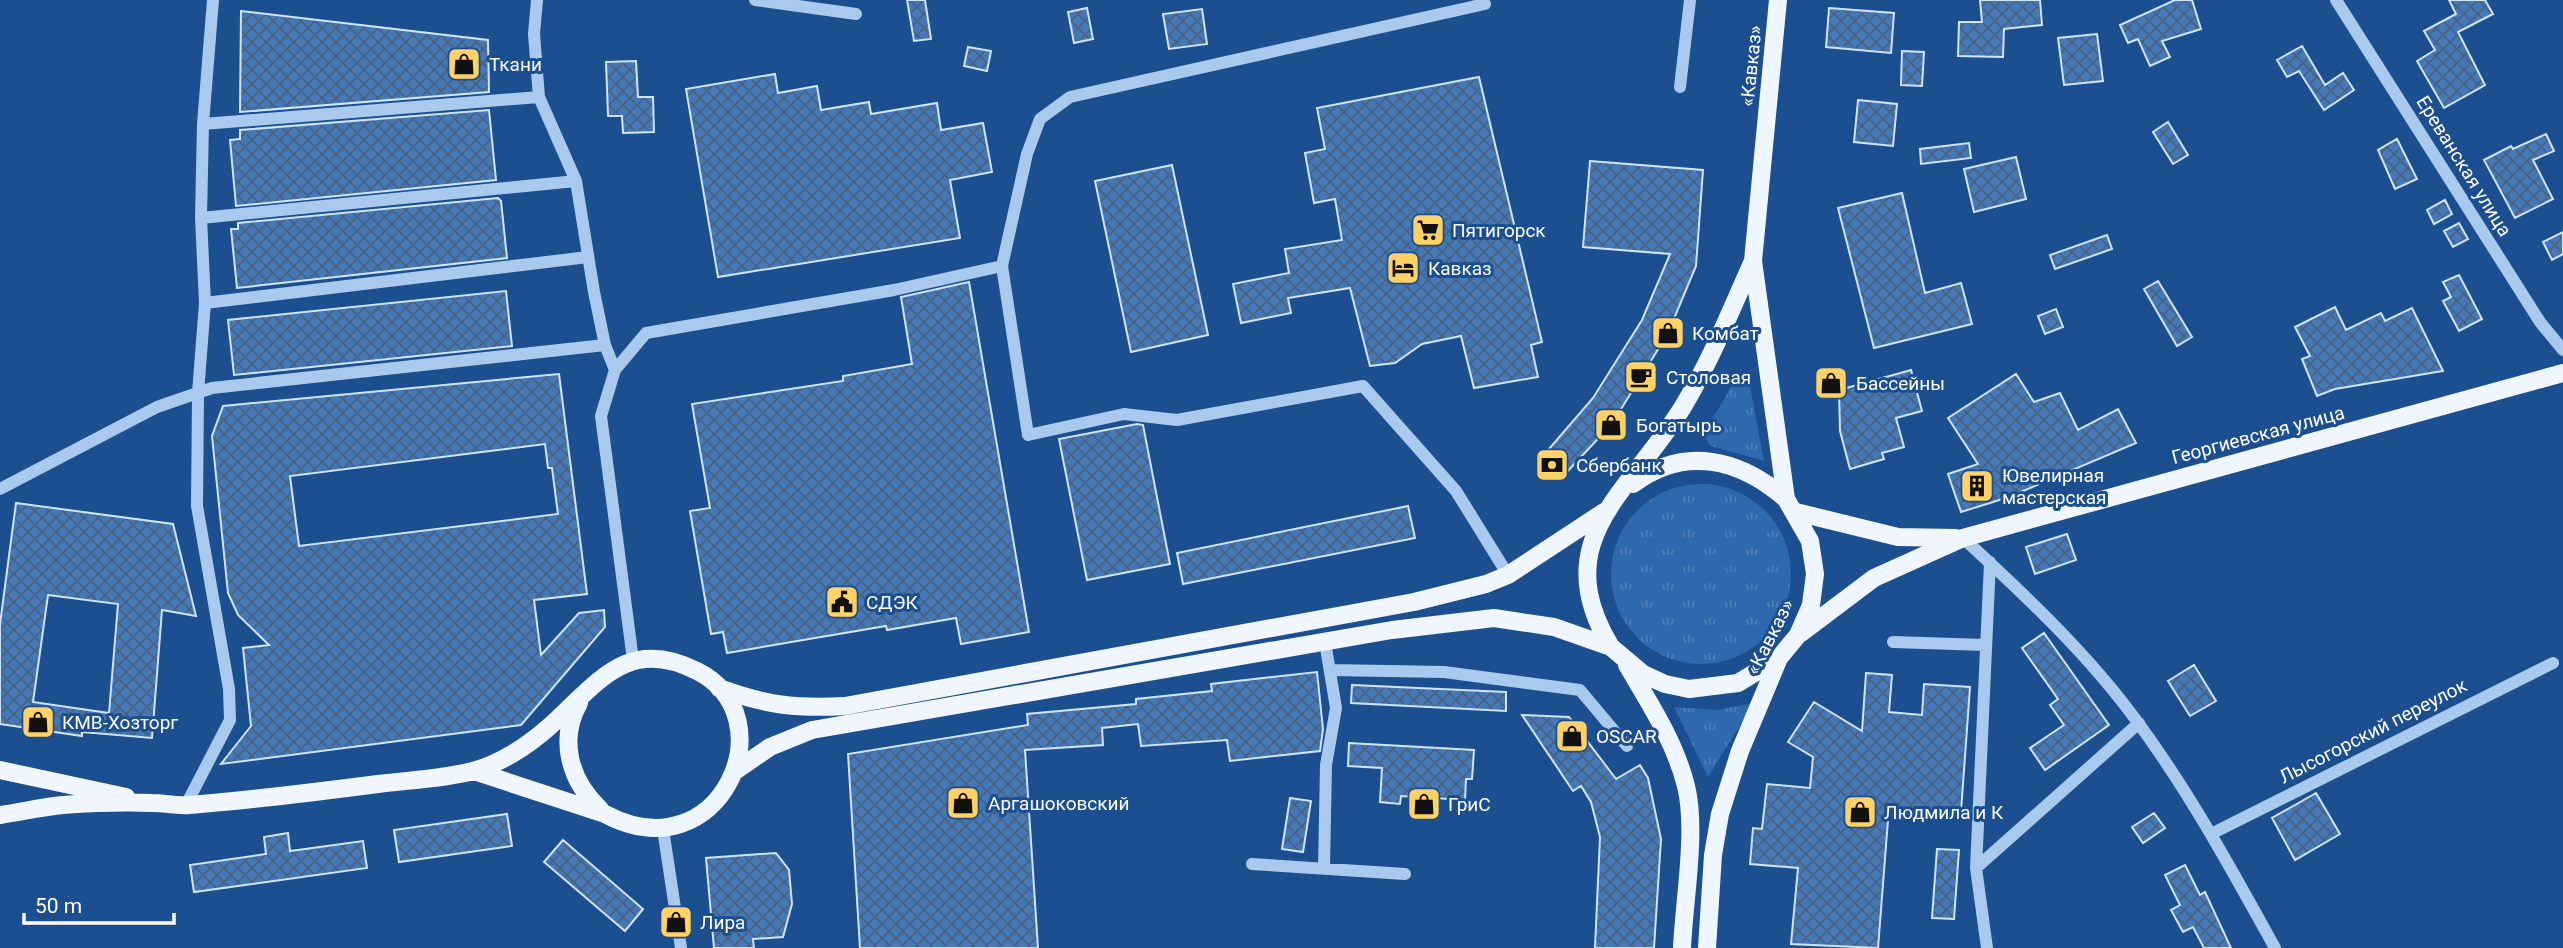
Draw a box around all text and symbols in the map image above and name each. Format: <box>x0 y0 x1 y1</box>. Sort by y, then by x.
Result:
street label: «Кавказ» <box>1735 24 1767 108</box>
shop icon: Ткани <box>445 45 483 83</box>
place label: Ткани <box>489 53 542 76</box>
street label: Ереванская улица <box>2411 91 2517 241</box>
supermarket icon: Пятигорск <box>1409 211 1447 249</box>
place label: Пятигорск <box>1452 219 1546 242</box>
hotel icon: Кавказ <box>1384 249 1422 287</box>
place label: Кавказ <box>1428 257 1492 280</box>
shop icon: Комбат <box>1649 314 1687 352</box>
place label: Комбат <box>1692 322 1759 345</box>
cafe icon: Столовая <box>1622 358 1660 396</box>
shop icon: Бассейны <box>1812 364 1850 402</box>
place label: Столовая <box>1666 366 1751 389</box>
place label: Бассейны <box>1856 372 1945 395</box>
street label: Георгиевская улица <box>2169 401 2347 469</box>
shop icon: Богатырь <box>1592 406 1630 444</box>
place label: Богатырь <box>1636 414 1722 437</box>
bank icon: Сбербанк <box>1533 446 1571 484</box>
place label: Сбербанк <box>1576 454 1662 477</box>
place label: Ювелирная мастерская <box>2002 464 2107 509</box>
building icon: Ювелирная мастерская <box>1958 467 1996 505</box>
public building icon: СДЭК <box>823 583 861 621</box>
place label: СДЭК <box>866 591 918 614</box>
street label: «Кавказ» <box>1741 595 1799 679</box>
street label: Лысогорский переулок <box>2275 673 2471 788</box>
shop icon: КМВ-Хозторг <box>19 703 57 741</box>
place label: КМВ-Хозторг <box>62 711 178 734</box>
shop icon: OSCAR <box>1553 717 1591 755</box>
place label: OSCAR <box>1596 725 1657 748</box>
shop icon: Аргашоковский <box>944 784 982 822</box>
shop icon: ГриС <box>1405 785 1443 823</box>
place label: Аргашоковский <box>988 792 1130 815</box>
place label: ГриС <box>1448 793 1491 816</box>
shop icon: Людмила и К <box>1841 793 1879 831</box>
place label: Людмила и К <box>1884 801 2004 824</box>
scale bar <box>24 881 175 925</box>
text: 50 m <box>35 894 82 918</box>
shop icon: Лира <box>657 903 695 941</box>
place label: Лира <box>700 911 745 934</box>

